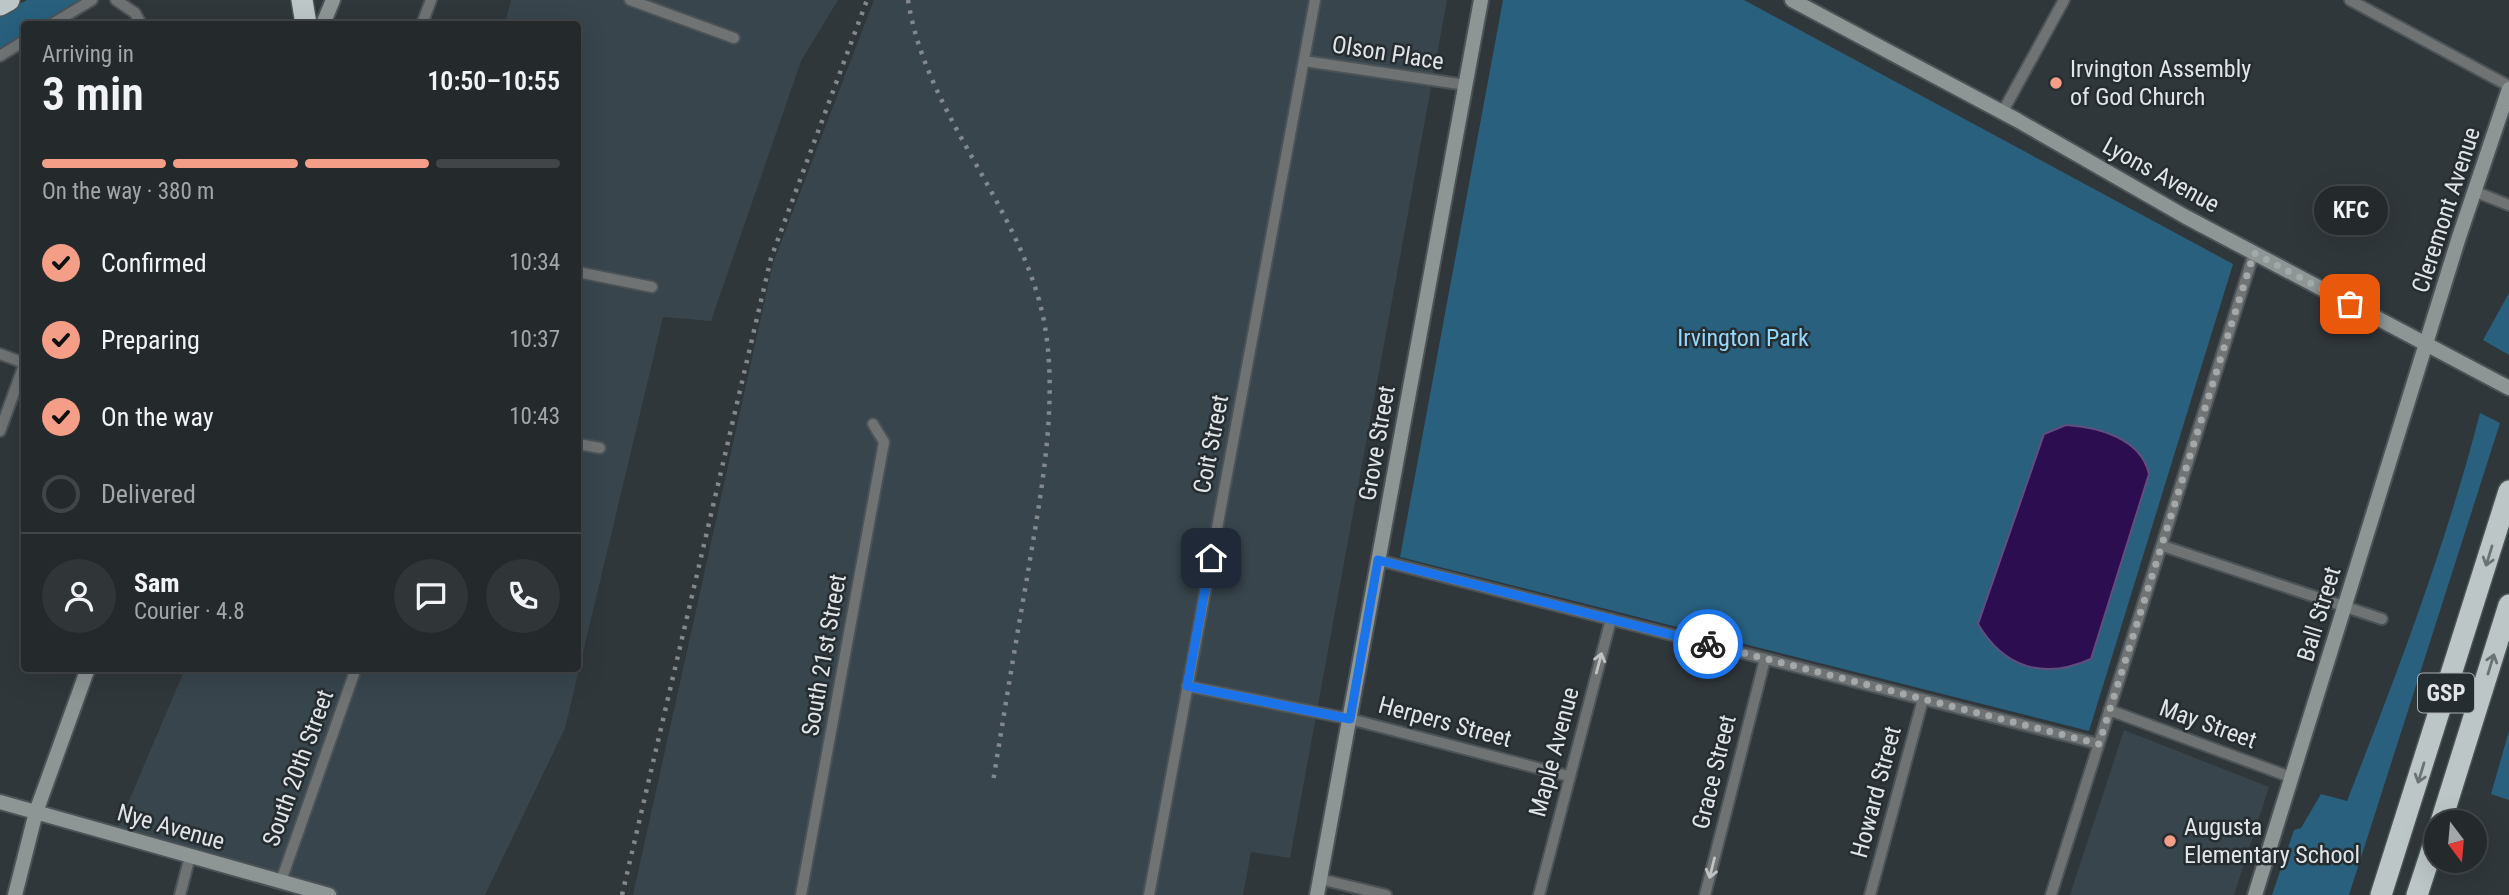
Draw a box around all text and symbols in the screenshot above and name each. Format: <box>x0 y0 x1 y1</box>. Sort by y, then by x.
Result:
street label: Olson Place <box>1330 30 1446 76</box>
text: Arriving in <box>42 41 134 68</box>
place label: Irvington Assembly of God Church <box>2070 55 2251 111</box>
text: 10:50–10:55 <box>427 66 560 96</box>
text: 3 min <box>42 67 144 121</box>
marker: Irvington Assembly of God Church <box>2048 75 2064 91</box>
street label: Cleremont Avenue <box>2406 124 2486 296</box>
street label: Lyons Avenue <box>2098 132 2224 218</box>
text: On the way · 380 m <box>42 178 214 205</box>
callout: KFC <box>2313 185 2387 234</box>
text: KFC <box>2333 197 2369 224</box>
icon: check <box>42 244 80 282</box>
text: Confirmed <box>101 248 207 278</box>
text: 10:34 <box>509 249 560 276</box>
pin <box>2320 274 2380 334</box>
icon: bag <box>2331 285 2369 323</box>
icon: check <box>42 321 80 359</box>
park label: Irvington Park <box>1677 324 1809 352</box>
text: Preparing <box>101 325 200 355</box>
text: 10:37 <box>509 326 560 353</box>
street label: Grove Street <box>1353 383 1401 503</box>
street label: Coit Street <box>1188 392 1234 496</box>
icon: check <box>42 398 80 436</box>
text: On the way <box>101 402 214 432</box>
text: 10:43 <box>509 403 560 430</box>
text: Delivered <box>101 479 196 509</box>
pin <box>1181 528 1241 588</box>
icon: home <box>1192 539 1230 577</box>
one-way arrow <box>2481 545 2494 567</box>
button: person <box>42 559 116 633</box>
button: chat <box>394 559 468 633</box>
button: phone <box>486 559 560 633</box>
street label: Ball Street <box>2291 563 2347 665</box>
text: Sam <box>134 568 180 598</box>
street label: South 21st Street <box>796 572 852 738</box>
text: Courier · 4.8 <box>134 598 245 625</box>
courier <box>1673 609 1743 679</box>
icon: bike <box>1689 625 1727 663</box>
one-way arrow <box>1593 652 1606 675</box>
one-way arrow <box>2485 653 2498 675</box>
road number: GSP <box>2418 674 2474 712</box>
street label: Maple Avenue <box>1523 684 1585 820</box>
street label: South 20th Street <box>257 686 339 850</box>
street label: Herpers Street <box>1375 691 1515 753</box>
street label: May Street <box>2156 694 2260 754</box>
street label: Grace Street <box>1686 712 1742 832</box>
street label: Howard Street <box>1845 723 1907 861</box>
one-way arrow <box>2413 762 2426 784</box>
street label: Nye Avenue <box>114 798 228 856</box>
north arrow <box>2424 810 2487 873</box>
map controls <box>2424 810 2487 873</box>
place label: Augusta Elementary School <box>2184 813 2360 869</box>
marker: Augusta Elementary School <box>2162 833 2178 849</box>
one-way arrow <box>1705 856 1718 878</box>

